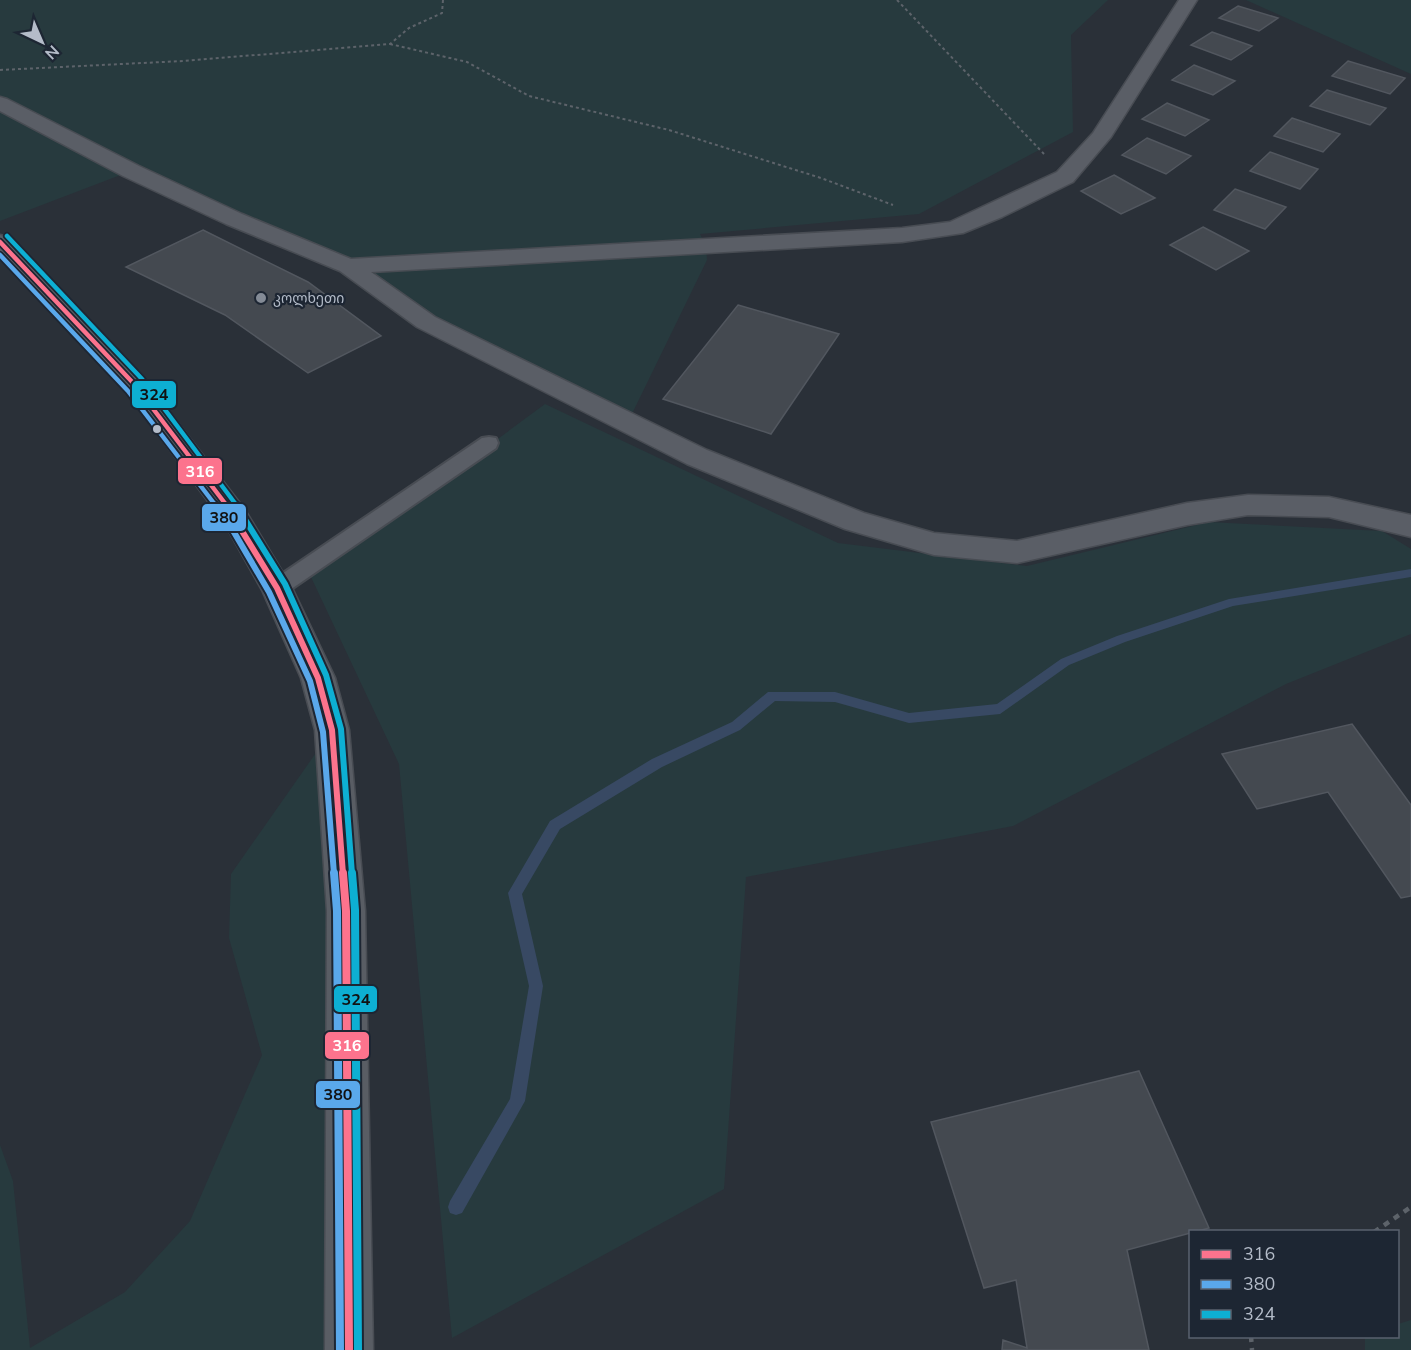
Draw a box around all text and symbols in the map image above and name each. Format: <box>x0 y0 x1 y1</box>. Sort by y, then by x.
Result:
north arrow <box>12 12 72 72</box>
text: N <box>40 40 64 64</box>
place label: კოლხეთი <box>273 289 344 308</box>
marker: კოლხეთი <box>254 291 268 305</box>
line badge: 324 <box>131 380 177 409</box>
text: 324 <box>140 384 169 406</box>
unlabelled marker <box>151 423 163 435</box>
line badge: 316 <box>177 457 223 485</box>
text: 316 <box>186 461 214 483</box>
line badge: 380 <box>201 503 247 532</box>
text: 380 <box>210 507 238 529</box>
line badge: 324 <box>333 985 378 1013</box>
text: 324 <box>342 989 371 1011</box>
line badge: 316 <box>324 1031 370 1060</box>
text: 316 <box>333 1035 361 1057</box>
line badge: 380 <box>315 1080 361 1109</box>
text: 380 <box>324 1084 352 1106</box>
legend <box>1189 1230 1399 1338</box>
text: 316 <box>1243 1242 1275 1266</box>
text: 380 <box>1243 1272 1275 1296</box>
text: 324 <box>1243 1302 1276 1326</box>

